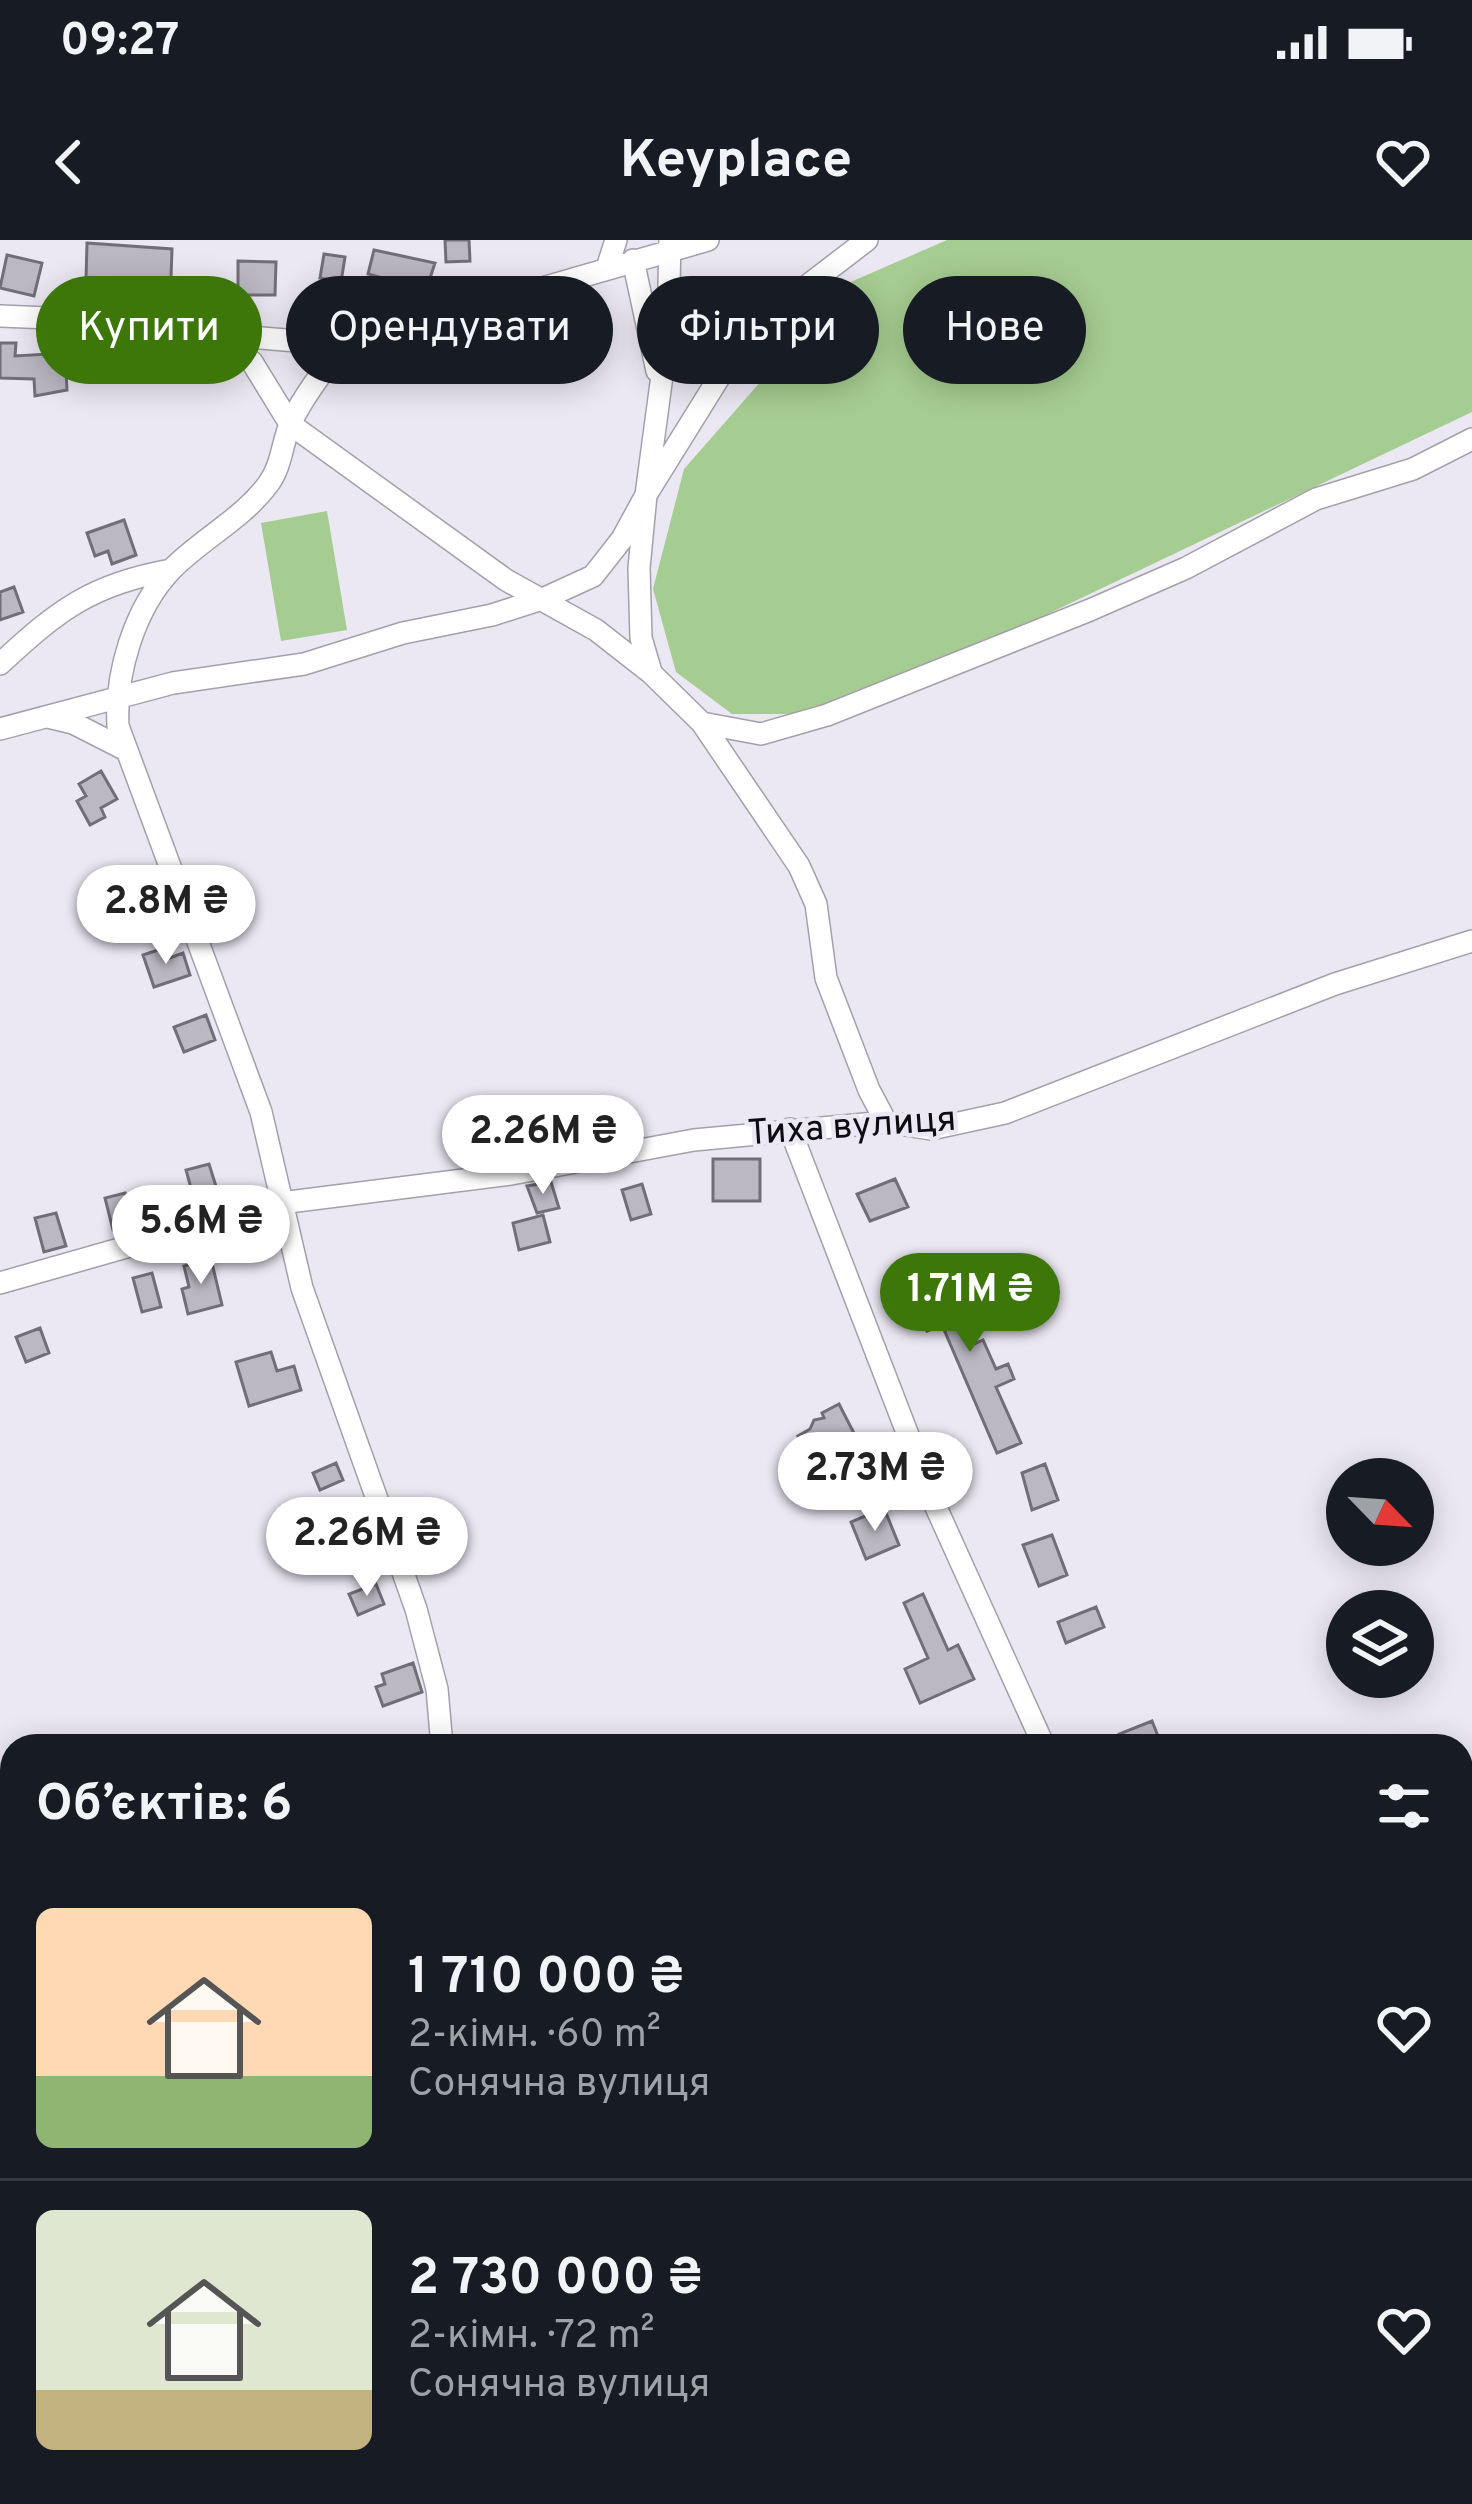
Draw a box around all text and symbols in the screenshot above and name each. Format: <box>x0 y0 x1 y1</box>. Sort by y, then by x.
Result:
text: 09:27 <box>60 14 179 71</box>
text: Keyplace <box>620 128 852 197</box>
icon: back <box>36 129 102 195</box>
icon: heart <box>1370 129 1436 195</box>
chip: Купити <box>36 276 262 384</box>
chip: Орендувати <box>286 276 613 384</box>
chip: Фільтри <box>637 276 879 384</box>
chip: Нове <box>903 276 1086 384</box>
pin: 2.8M ₴ <box>68 865 264 967</box>
text: 2.8M ₴ <box>104 879 228 928</box>
pin: 2.26M ₴ <box>432 1095 654 1197</box>
street label: Тиха вулиця <box>746 1098 958 1158</box>
text: 2.26M ₴ <box>469 1109 617 1158</box>
pin: 5.6M ₴ <box>103 1185 299 1287</box>
text: 5.6M ₴ <box>139 1199 263 1248</box>
pin: 1.71M ₴ <box>859 1253 1081 1355</box>
text: 1.71M ₴ <box>907 1267 1033 1316</box>
pin: 2.73M ₴ <box>764 1432 986 1534</box>
text: 2.73M ₴ <box>805 1446 945 1495</box>
north arrow <box>1326 1458 1434 1566</box>
map controls <box>1326 1458 1434 1698</box>
pin: 2.26M ₴ <box>256 1497 478 1599</box>
text: 2.26M ₴ <box>293 1511 441 1560</box>
button: layers <box>1326 1590 1434 1698</box>
icon: filters <box>1371 1773 1437 1839</box>
text: Об’єктів: 6 <box>36 1774 292 1839</box>
text: 1 710 000 ₴ <box>408 1947 683 2012</box>
icon: home <box>132 1956 276 2100</box>
icon: heart <box>1371 1995 1437 2061</box>
text: 2-кімн. · 60 m² <box>408 2012 661 2061</box>
text: Сонячна вулиця <box>408 2061 710 2110</box>
text: 2 730 000 ₴ <box>408 2248 702 2313</box>
icon: home <box>132 2258 276 2402</box>
icon: heart <box>1371 2297 1437 2363</box>
text: 2-кімн. · 72 m² <box>408 2313 655 2362</box>
text: Сонячна вулиця <box>408 2362 710 2411</box>

